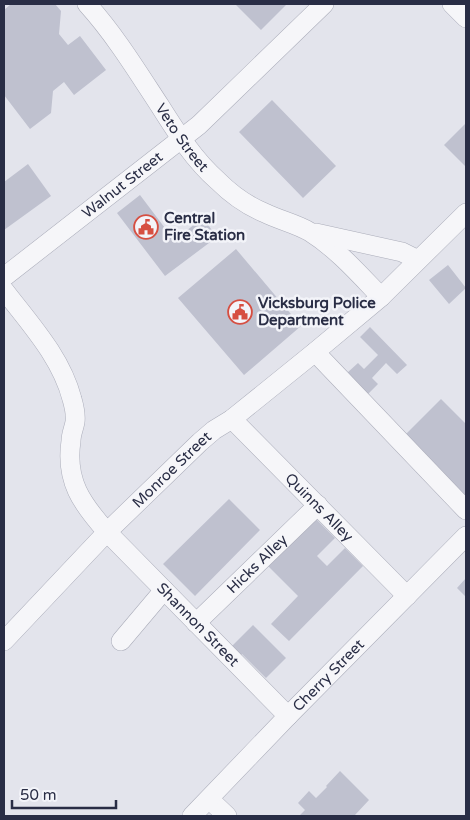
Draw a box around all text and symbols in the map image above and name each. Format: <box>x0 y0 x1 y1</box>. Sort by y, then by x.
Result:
street label: Veto Street <box>152 100 213 176</box>
street label: Walnut Street <box>78 148 167 222</box>
place label: Central Fire Station <box>164 209 245 244</box>
public building icon: Central Fire Station <box>133 214 159 240</box>
place label: Vicksburg Police Department <box>258 294 376 330</box>
public building icon: Vicksburg Police Department <box>227 299 253 325</box>
street label: Monroe Street <box>129 427 215 512</box>
street label: Quinns Alley <box>281 469 357 545</box>
street label: Hicks Alley <box>223 531 291 597</box>
street label: Shannon Street <box>153 579 243 670</box>
street label: Cherry Street <box>289 635 368 715</box>
scale bar <box>12 778 116 810</box>
text: 50 m <box>20 786 57 804</box>

